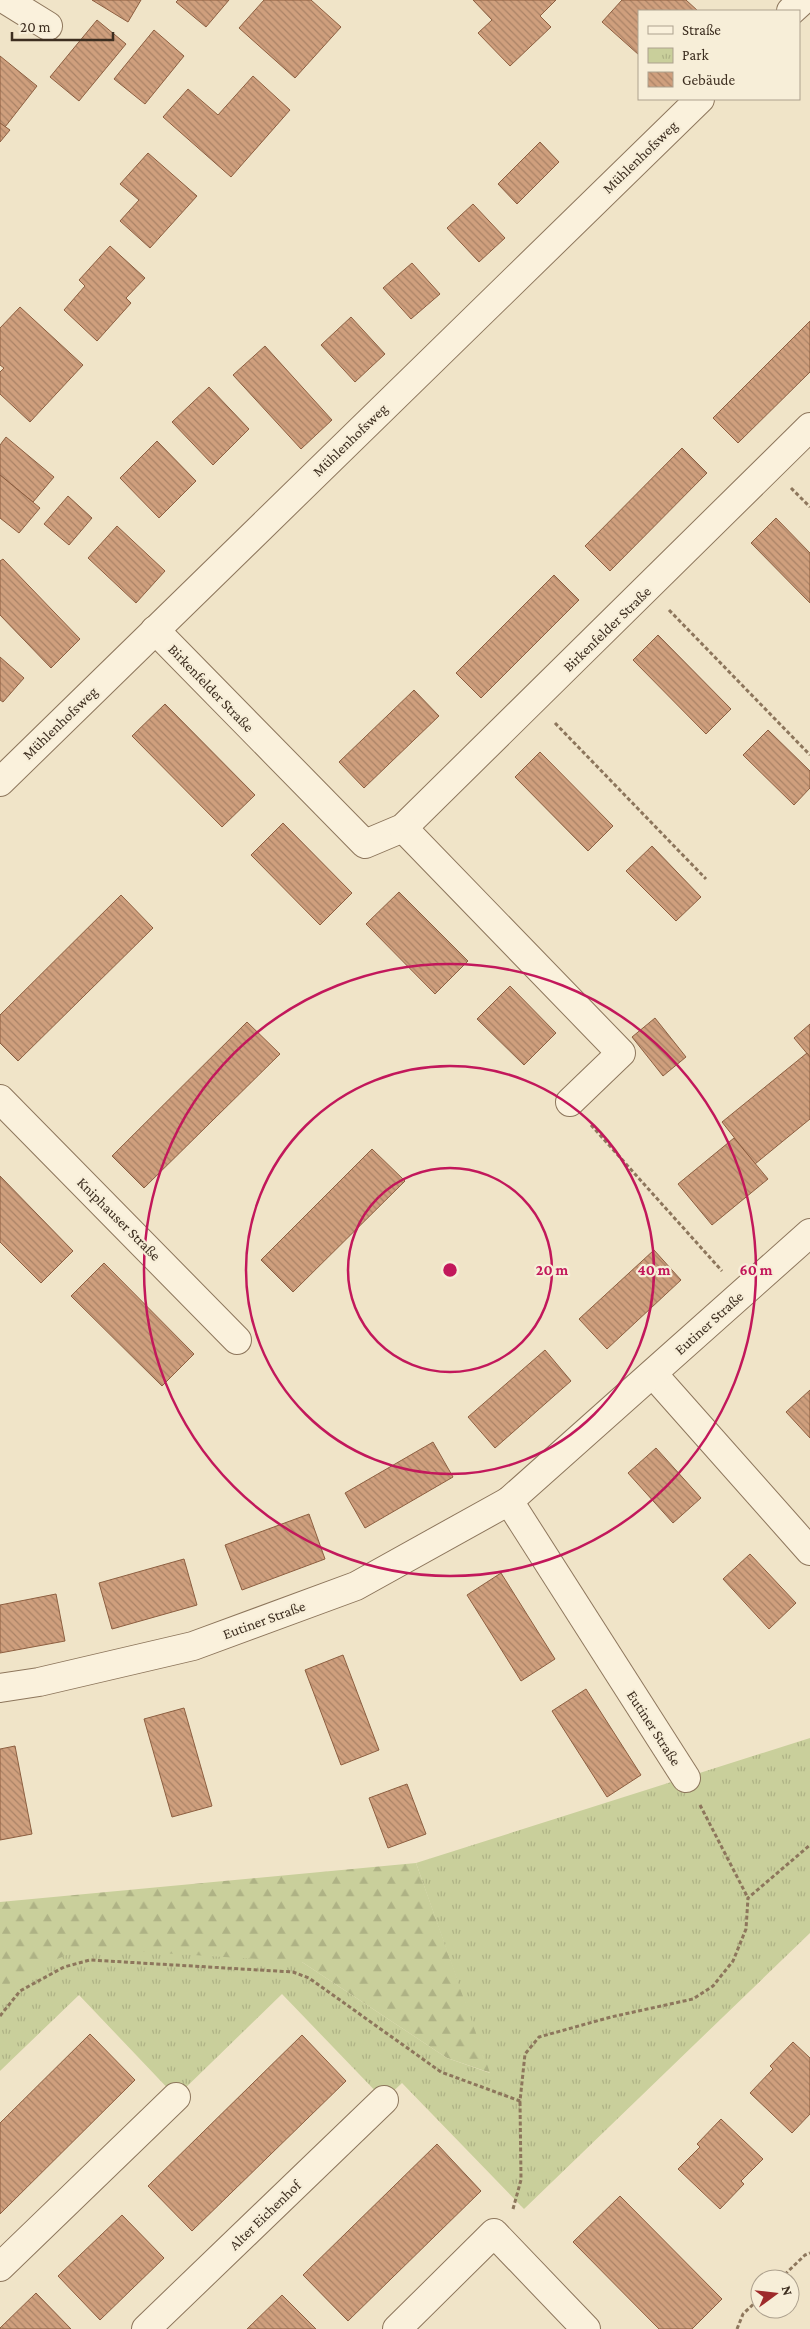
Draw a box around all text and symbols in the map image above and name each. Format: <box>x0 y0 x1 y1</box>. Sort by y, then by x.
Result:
scale bar <box>12 10 114 42</box>
legend <box>638 10 800 100</box>
text: 20 m <box>20 19 51 35</box>
text: Straße <box>682 22 721 38</box>
text: Park <box>682 47 709 63</box>
text: Gebäude <box>682 72 736 88</box>
street label: Mühlenhofsweg <box>599 117 681 197</box>
street label: Mühlenhofsweg <box>309 400 391 480</box>
street label: Birkenfelder Straße <box>560 583 654 675</box>
street label: Birkenfelder Straße <box>165 641 257 735</box>
street label: Mühlenhofsweg <box>19 683 101 763</box>
street label: Kniphauser Straße <box>73 1174 164 1265</box>
centre of rings <box>441 1261 459 1279</box>
text: 20 m <box>536 1262 568 1278</box>
text: 40 m <box>638 1262 671 1278</box>
text: 60 m <box>740 1262 773 1278</box>
street label: Eutiner Straße <box>671 1288 747 1358</box>
street label: Eutiner Straße <box>221 1598 308 1642</box>
street label: Eutiner Straße <box>624 1687 685 1769</box>
street label: Alter Eichenhof <box>226 2176 305 2253</box>
north arrow <box>750 2269 800 2319</box>
text: N <box>779 2284 797 2298</box>

